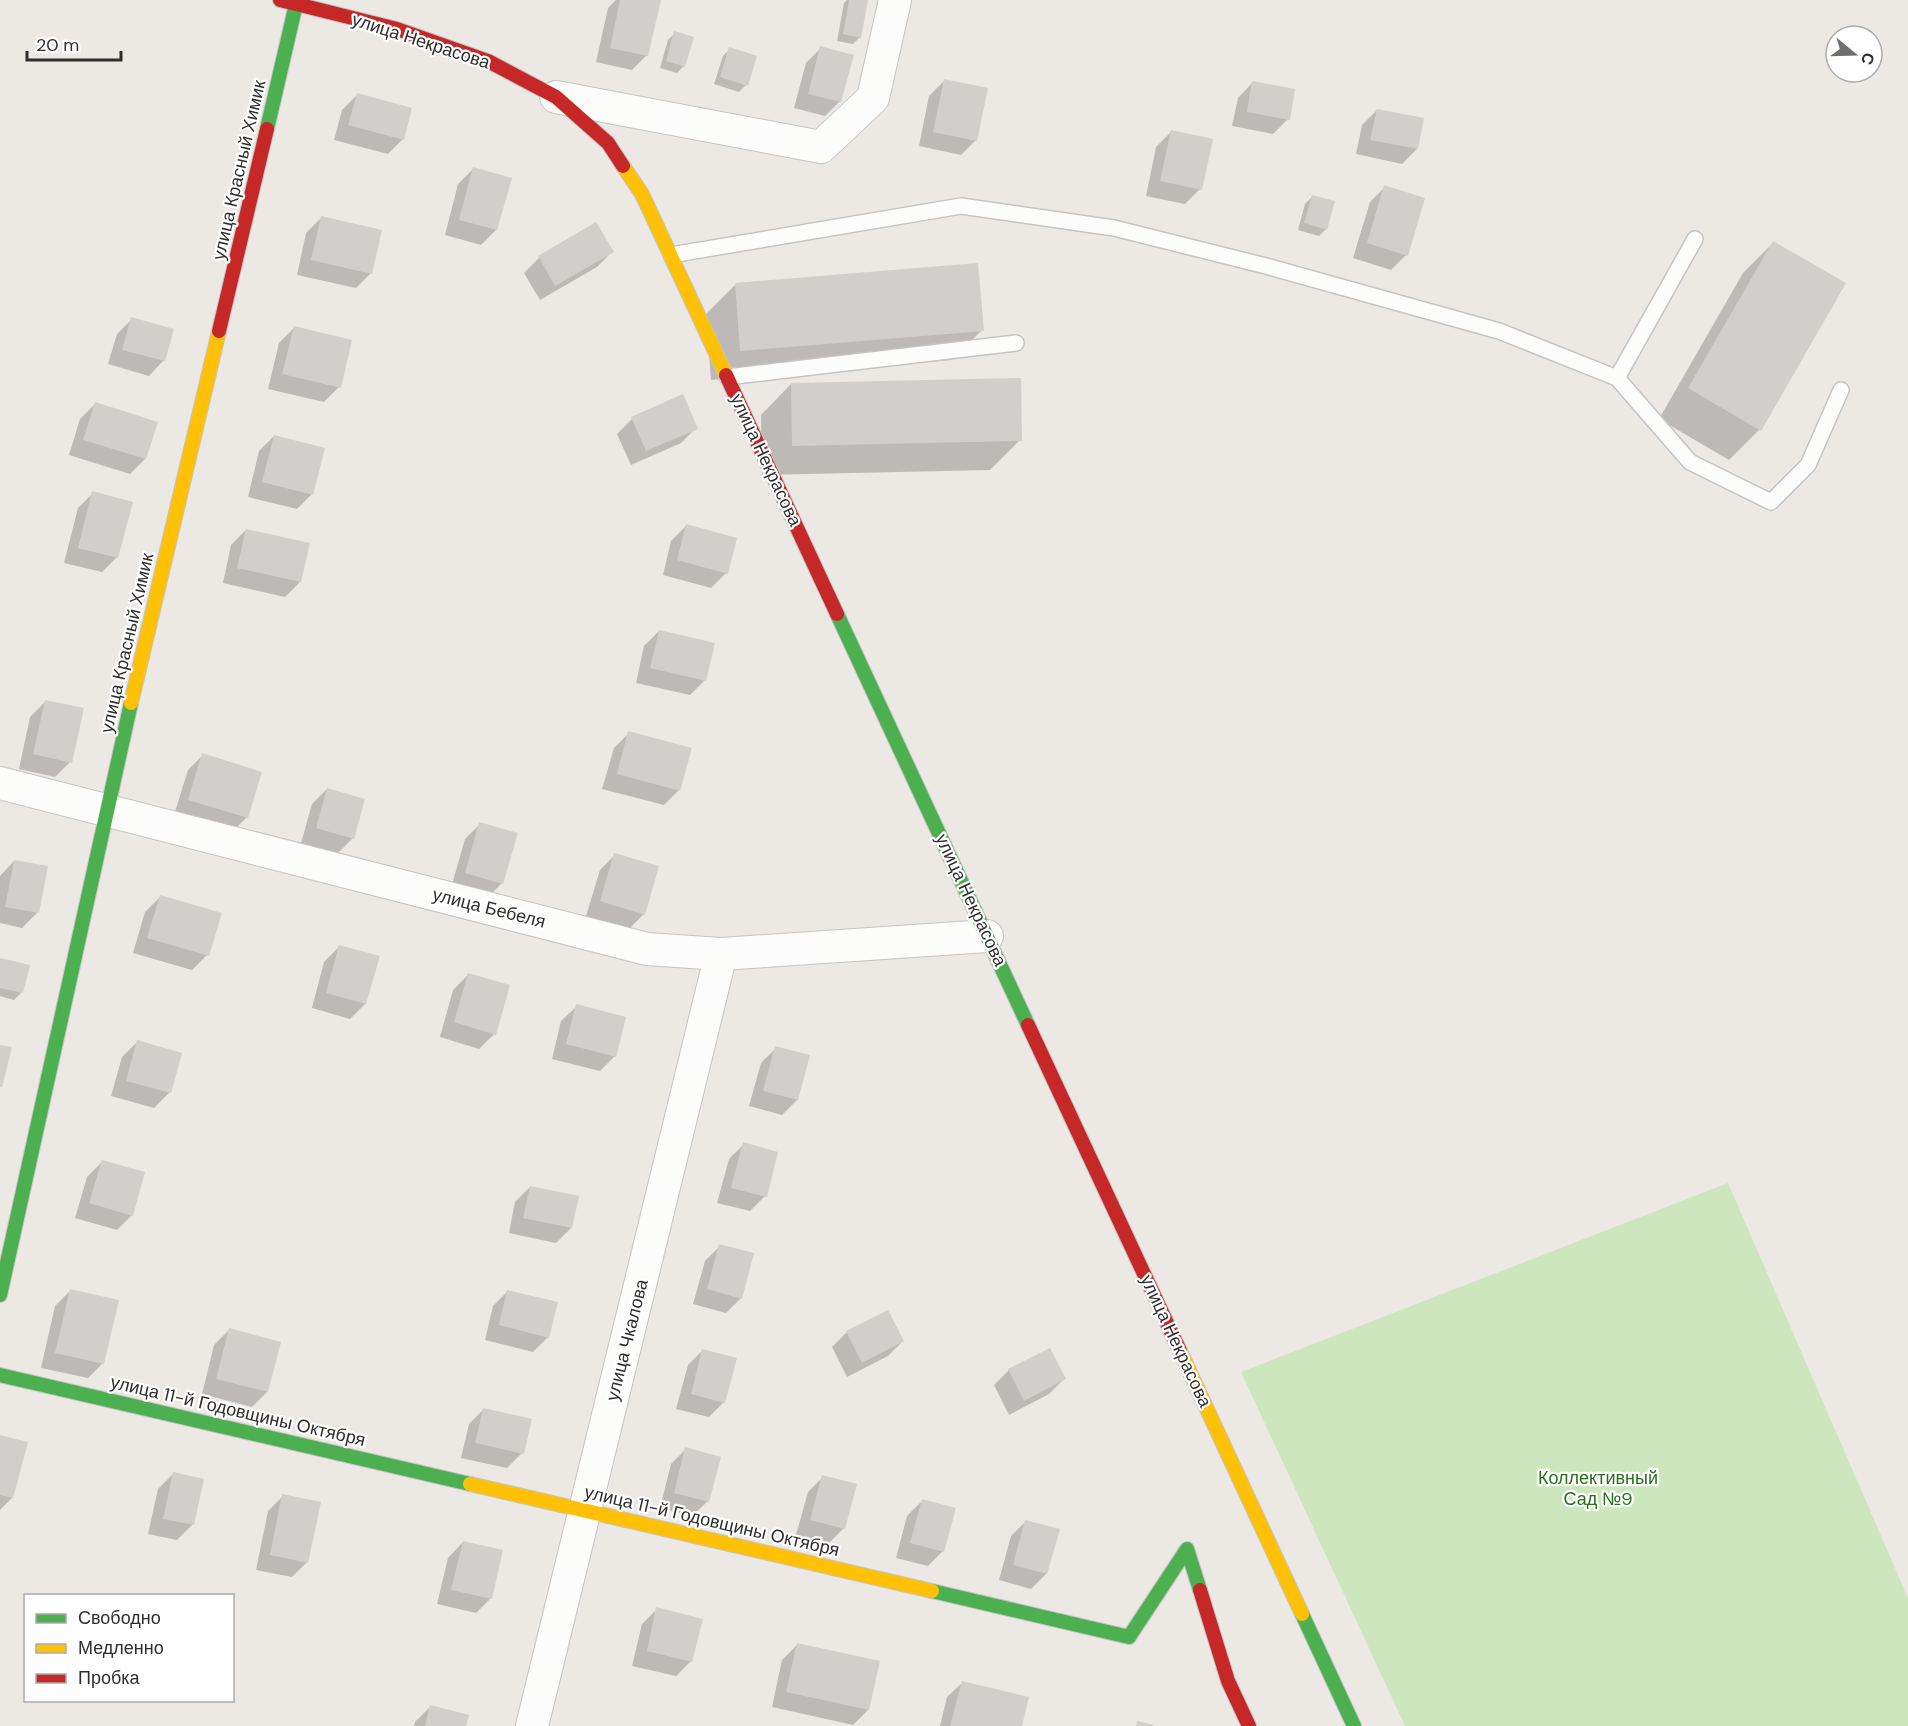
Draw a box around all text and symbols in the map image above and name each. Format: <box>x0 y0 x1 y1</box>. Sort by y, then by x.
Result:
street label: улица Некрасова <box>349 7 494 75</box>
scale bar <box>27 24 122 62</box>
north arrow <box>1824 24 1884 84</box>
text: 20 m <box>36 33 79 57</box>
text: С <box>1856 50 1880 68</box>
street label: улица Красный Химик <box>207 78 271 262</box>
street label: улица Некрасова <box>725 390 808 531</box>
street label: улица Красный Химик <box>95 551 159 735</box>
street label: улица Некрасова <box>930 830 1013 971</box>
street label: улица Бебеля <box>430 882 548 934</box>
street label: улица Некрасова <box>1135 1271 1218 1412</box>
street label: улица Чкалова <box>600 1276 654 1403</box>
street label: улица 11-й Годовщины Октября <box>108 1370 368 1452</box>
park label: Коллективный Сад №9 <box>1538 1466 1658 1511</box>
street label: улица 11-й Годовщины Октября <box>582 1480 842 1562</box>
legend <box>24 1594 234 1702</box>
text: Свободно <box>78 1606 161 1630</box>
text: Медленно <box>78 1636 164 1660</box>
text: Пробка <box>78 1666 141 1690</box>

